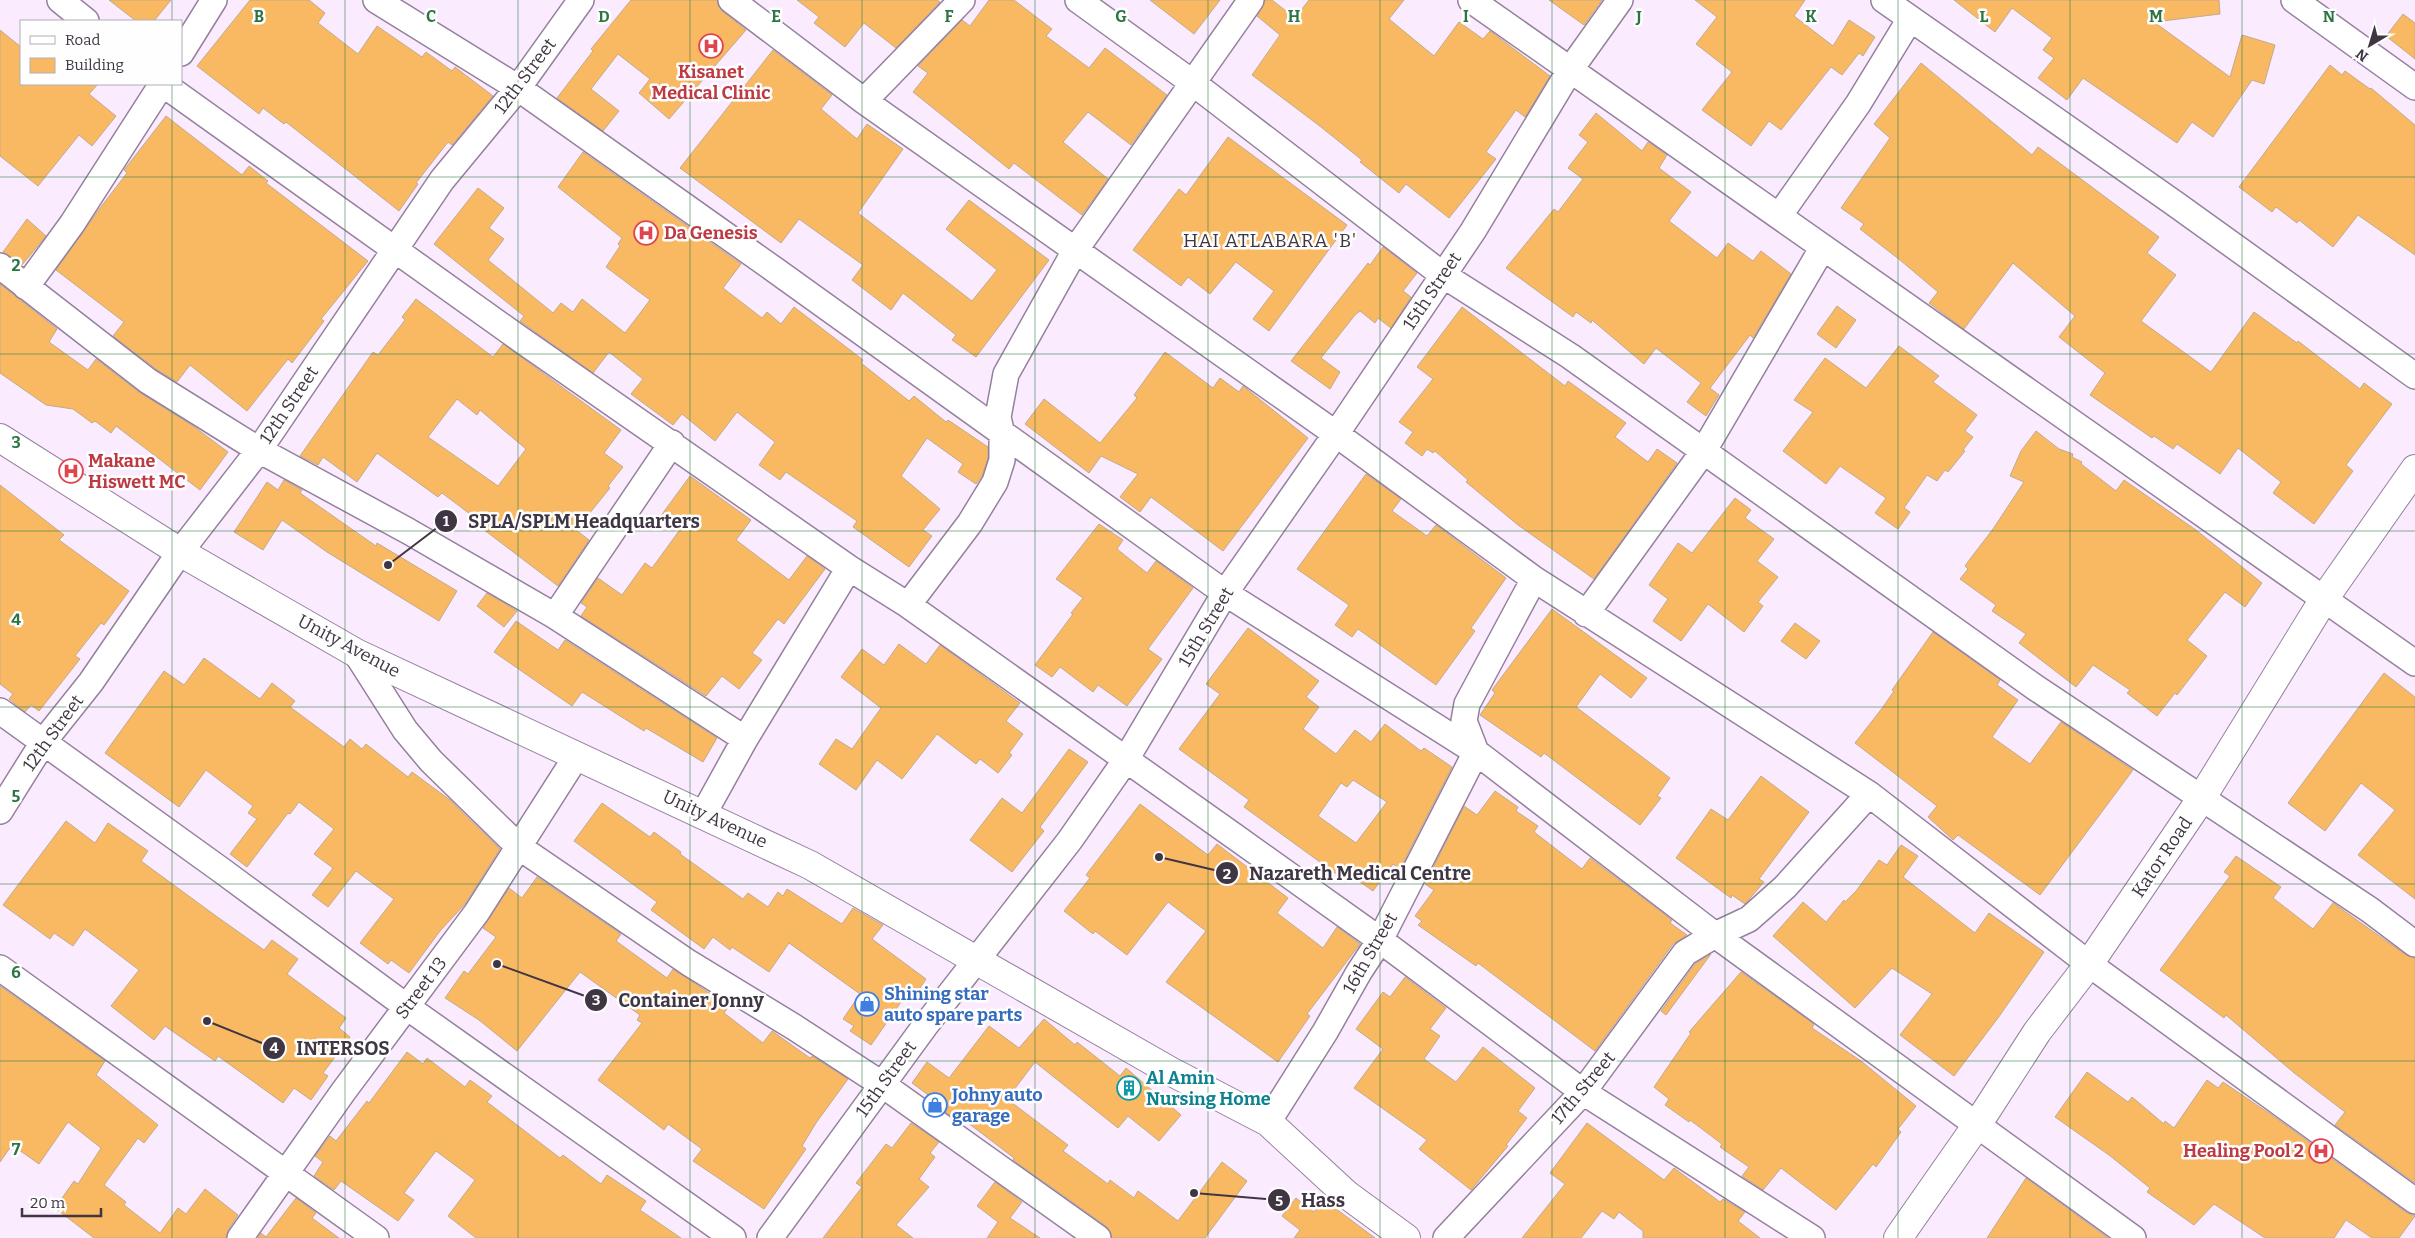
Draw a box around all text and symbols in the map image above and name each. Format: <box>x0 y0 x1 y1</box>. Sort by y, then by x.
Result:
text: B <box>254 7 264 26</box>
text: C <box>426 7 436 26</box>
text: D <box>598 7 610 26</box>
text: E <box>771 7 781 26</box>
text: F <box>945 7 954 26</box>
text: G <box>1115 7 1127 26</box>
text: H <box>1288 7 1301 26</box>
text: I <box>1463 7 1469 26</box>
text: J <box>1635 7 1642 26</box>
text: K <box>1805 7 1817 26</box>
text: L <box>1980 7 1989 26</box>
text: M <box>2149 7 2163 26</box>
text: N <box>2323 7 2335 26</box>
legend <box>20 20 182 85</box>
north arrow <box>2345 20 2395 70</box>
text: Road <box>65 31 100 49</box>
street label: 12th Street <box>489 33 561 118</box>
hospital icon: Kisanet Medical Clinic <box>698 33 724 59</box>
text: N <box>2353 45 2372 65</box>
text: Building <box>65 56 124 74</box>
place label: Kisanet Medical Clinic <box>652 61 770 104</box>
hospital icon: Da Genesis <box>633 220 659 246</box>
place label: Da Genesis <box>664 222 758 244</box>
district label: HAI ATLABARA 'B' <box>1183 229 1357 252</box>
street label: 15th Street <box>1398 248 1466 334</box>
text: 2 <box>11 256 21 275</box>
street label: 12th Street <box>255 362 323 448</box>
text: 3 <box>11 433 21 452</box>
place label: Makane Hiswett MC <box>88 450 186 493</box>
hospital icon: Makane Hiswett MC <box>58 458 84 484</box>
callout: SPLA/SPLM Headquarters <box>433 504 710 538</box>
text: SPLA/SPLM Headquarters <box>468 510 700 533</box>
text: 1 <box>443 512 450 530</box>
street label: 15th Street <box>1174 583 1239 671</box>
text: 4 <box>11 610 21 629</box>
street label: Unity Avenue <box>294 610 404 682</box>
street label: 12th Street <box>18 690 88 775</box>
street label: Unity Avenue <box>659 785 771 853</box>
text: 5 <box>12 787 21 806</box>
street label: Kator Road <box>2127 812 2197 901</box>
callout: Nazareth Medical Centre <box>1215 856 1481 890</box>
text: Nazareth Medical Centre <box>1249 862 1471 885</box>
text: 2 <box>1223 865 1231 883</box>
street label: 16th Street <box>1338 908 1402 997</box>
street label: Street 13 <box>391 953 451 1023</box>
text: 6 <box>11 963 21 982</box>
callout: Container Jonny <box>584 983 774 1017</box>
place label: Shining star auto spare parts <box>884 983 1023 1026</box>
text: Container Jonny <box>618 989 764 1012</box>
text: 3 <box>592 991 600 1009</box>
shop icon: Shining star auto spare parts <box>854 991 880 1017</box>
callout: INTERSOS <box>261 1031 400 1065</box>
street label: 15th Street <box>851 1036 921 1121</box>
text: INTERSOS <box>296 1037 390 1060</box>
text: 4 <box>269 1039 279 1057</box>
street label: 17th Street <box>1546 1047 1620 1129</box>
place label: Al Amin Nursing Home <box>1146 1067 1271 1110</box>
building icon: Al Amin Nursing Home <box>1116 1075 1142 1101</box>
place label: Johny auto garage <box>951 1084 1043 1127</box>
shop icon: Johny auto garage <box>922 1092 948 1118</box>
hospital icon: Healing Pool 2 <box>2308 1138 2334 1164</box>
text: 7 <box>12 1140 21 1159</box>
place label: Healing Pool 2 <box>2183 1140 2304 1162</box>
callout: Hass <box>1266 1183 1355 1217</box>
scale bar <box>22 1186 101 1218</box>
text: Hass <box>1301 1189 1345 1212</box>
text: 5 <box>1275 1192 1283 1210</box>
text: 20 m <box>30 1194 66 1212</box>

